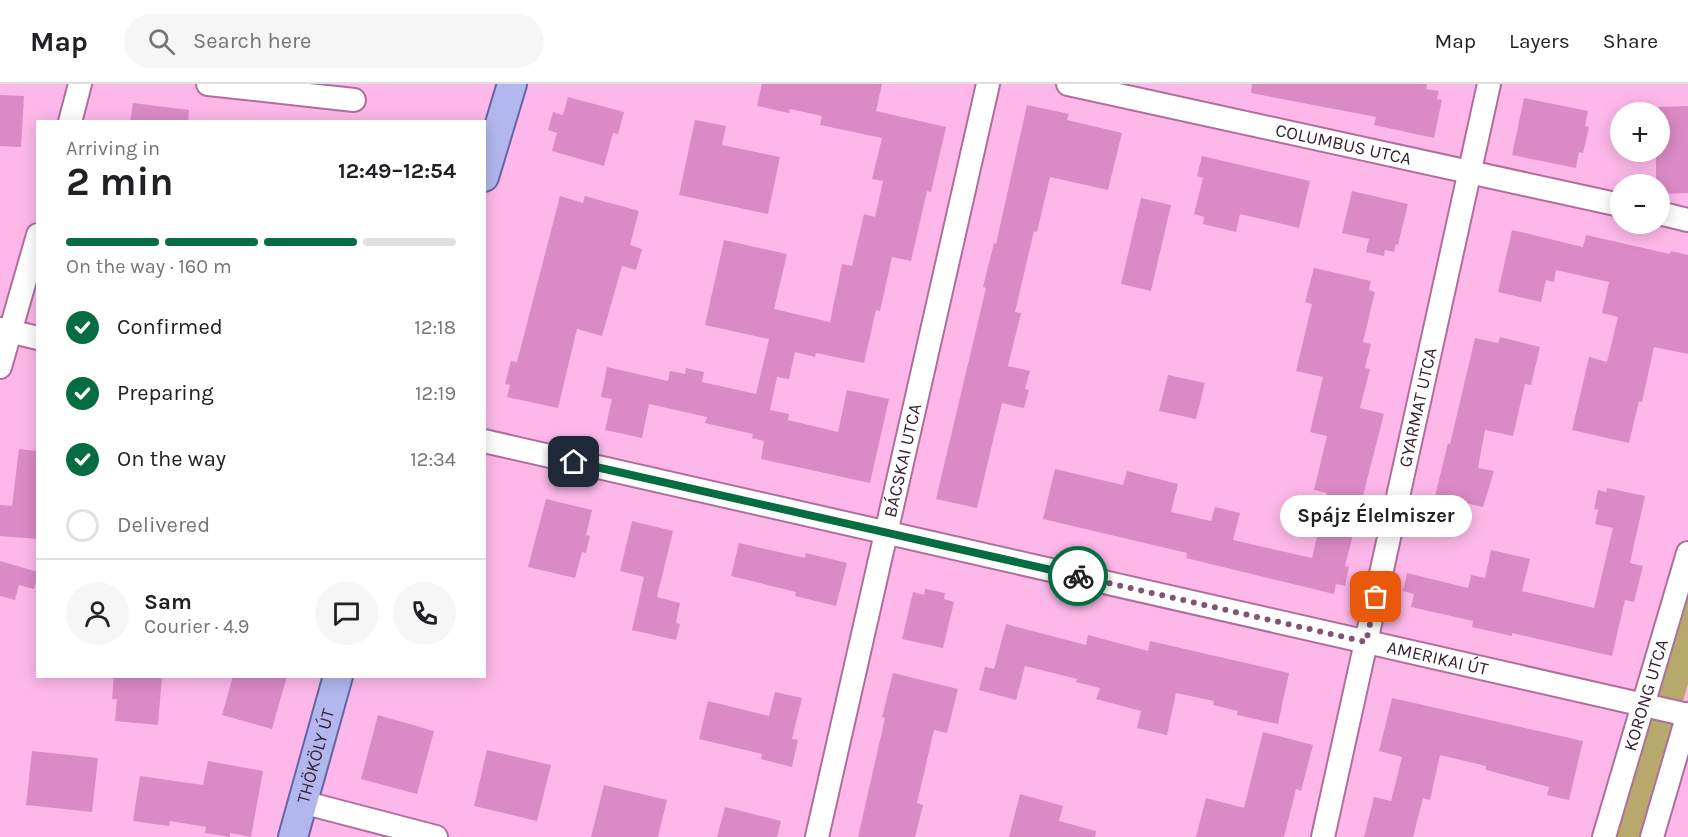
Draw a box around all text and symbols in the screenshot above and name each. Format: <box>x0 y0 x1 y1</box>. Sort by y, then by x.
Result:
search box <box>124 14 544 68</box>
text: Map <box>30 25 88 58</box>
icon: search <box>145 25 178 58</box>
text: Search here <box>193 28 311 54</box>
text: Map <box>1434 29 1476 53</box>
text: Layers <box>1509 29 1570 53</box>
text: Share <box>1603 29 1658 53</box>
map controls <box>1610 102 1670 234</box>
button: + <box>1610 102 1670 162</box>
street label: COLUMBUS UTCA <box>1274 119 1413 170</box>
text: Arriving in <box>66 137 160 160</box>
text: 12:49–12:54 <box>338 158 456 184</box>
text: 2 min <box>66 159 174 205</box>
button: − <box>1610 174 1670 234</box>
text: On the way · 160 m <box>66 255 232 278</box>
icon: check <box>66 311 99 344</box>
text: Confirmed <box>117 314 223 340</box>
text: 12:18 <box>414 316 456 339</box>
street label: GYARMAT UTCA <box>1394 345 1442 469</box>
icon: check <box>66 377 99 410</box>
text: Preparing <box>117 380 214 406</box>
text: 12:19 <box>415 382 456 405</box>
street label: BÁCSKAI UTCA <box>879 401 926 520</box>
pin <box>548 436 599 487</box>
icon: check <box>66 443 99 476</box>
icon: home <box>557 445 590 478</box>
text: On the way <box>117 446 226 472</box>
text: 12:34 <box>410 448 456 471</box>
callout: Spájz Élelmiszer <box>1280 495 1472 537</box>
text: Spájz Élelmiszer <box>1297 504 1455 527</box>
text: Delivered <box>117 512 210 538</box>
courier <box>1048 546 1108 606</box>
icon: bike <box>1062 560 1095 593</box>
pin <box>1350 571 1401 622</box>
icon: bag <box>1359 580 1392 613</box>
button: person <box>66 582 129 645</box>
button: chat <box>315 582 378 645</box>
button: phone <box>393 582 456 645</box>
text: Sam <box>144 589 192 615</box>
text: Courier · 4.9 <box>144 615 249 638</box>
street label: AMERIKAI ÚT <box>1385 636 1490 680</box>
street label: KORONG UTCA <box>1619 637 1673 754</box>
street label: THÖKÖLY ÚT <box>292 706 339 806</box>

